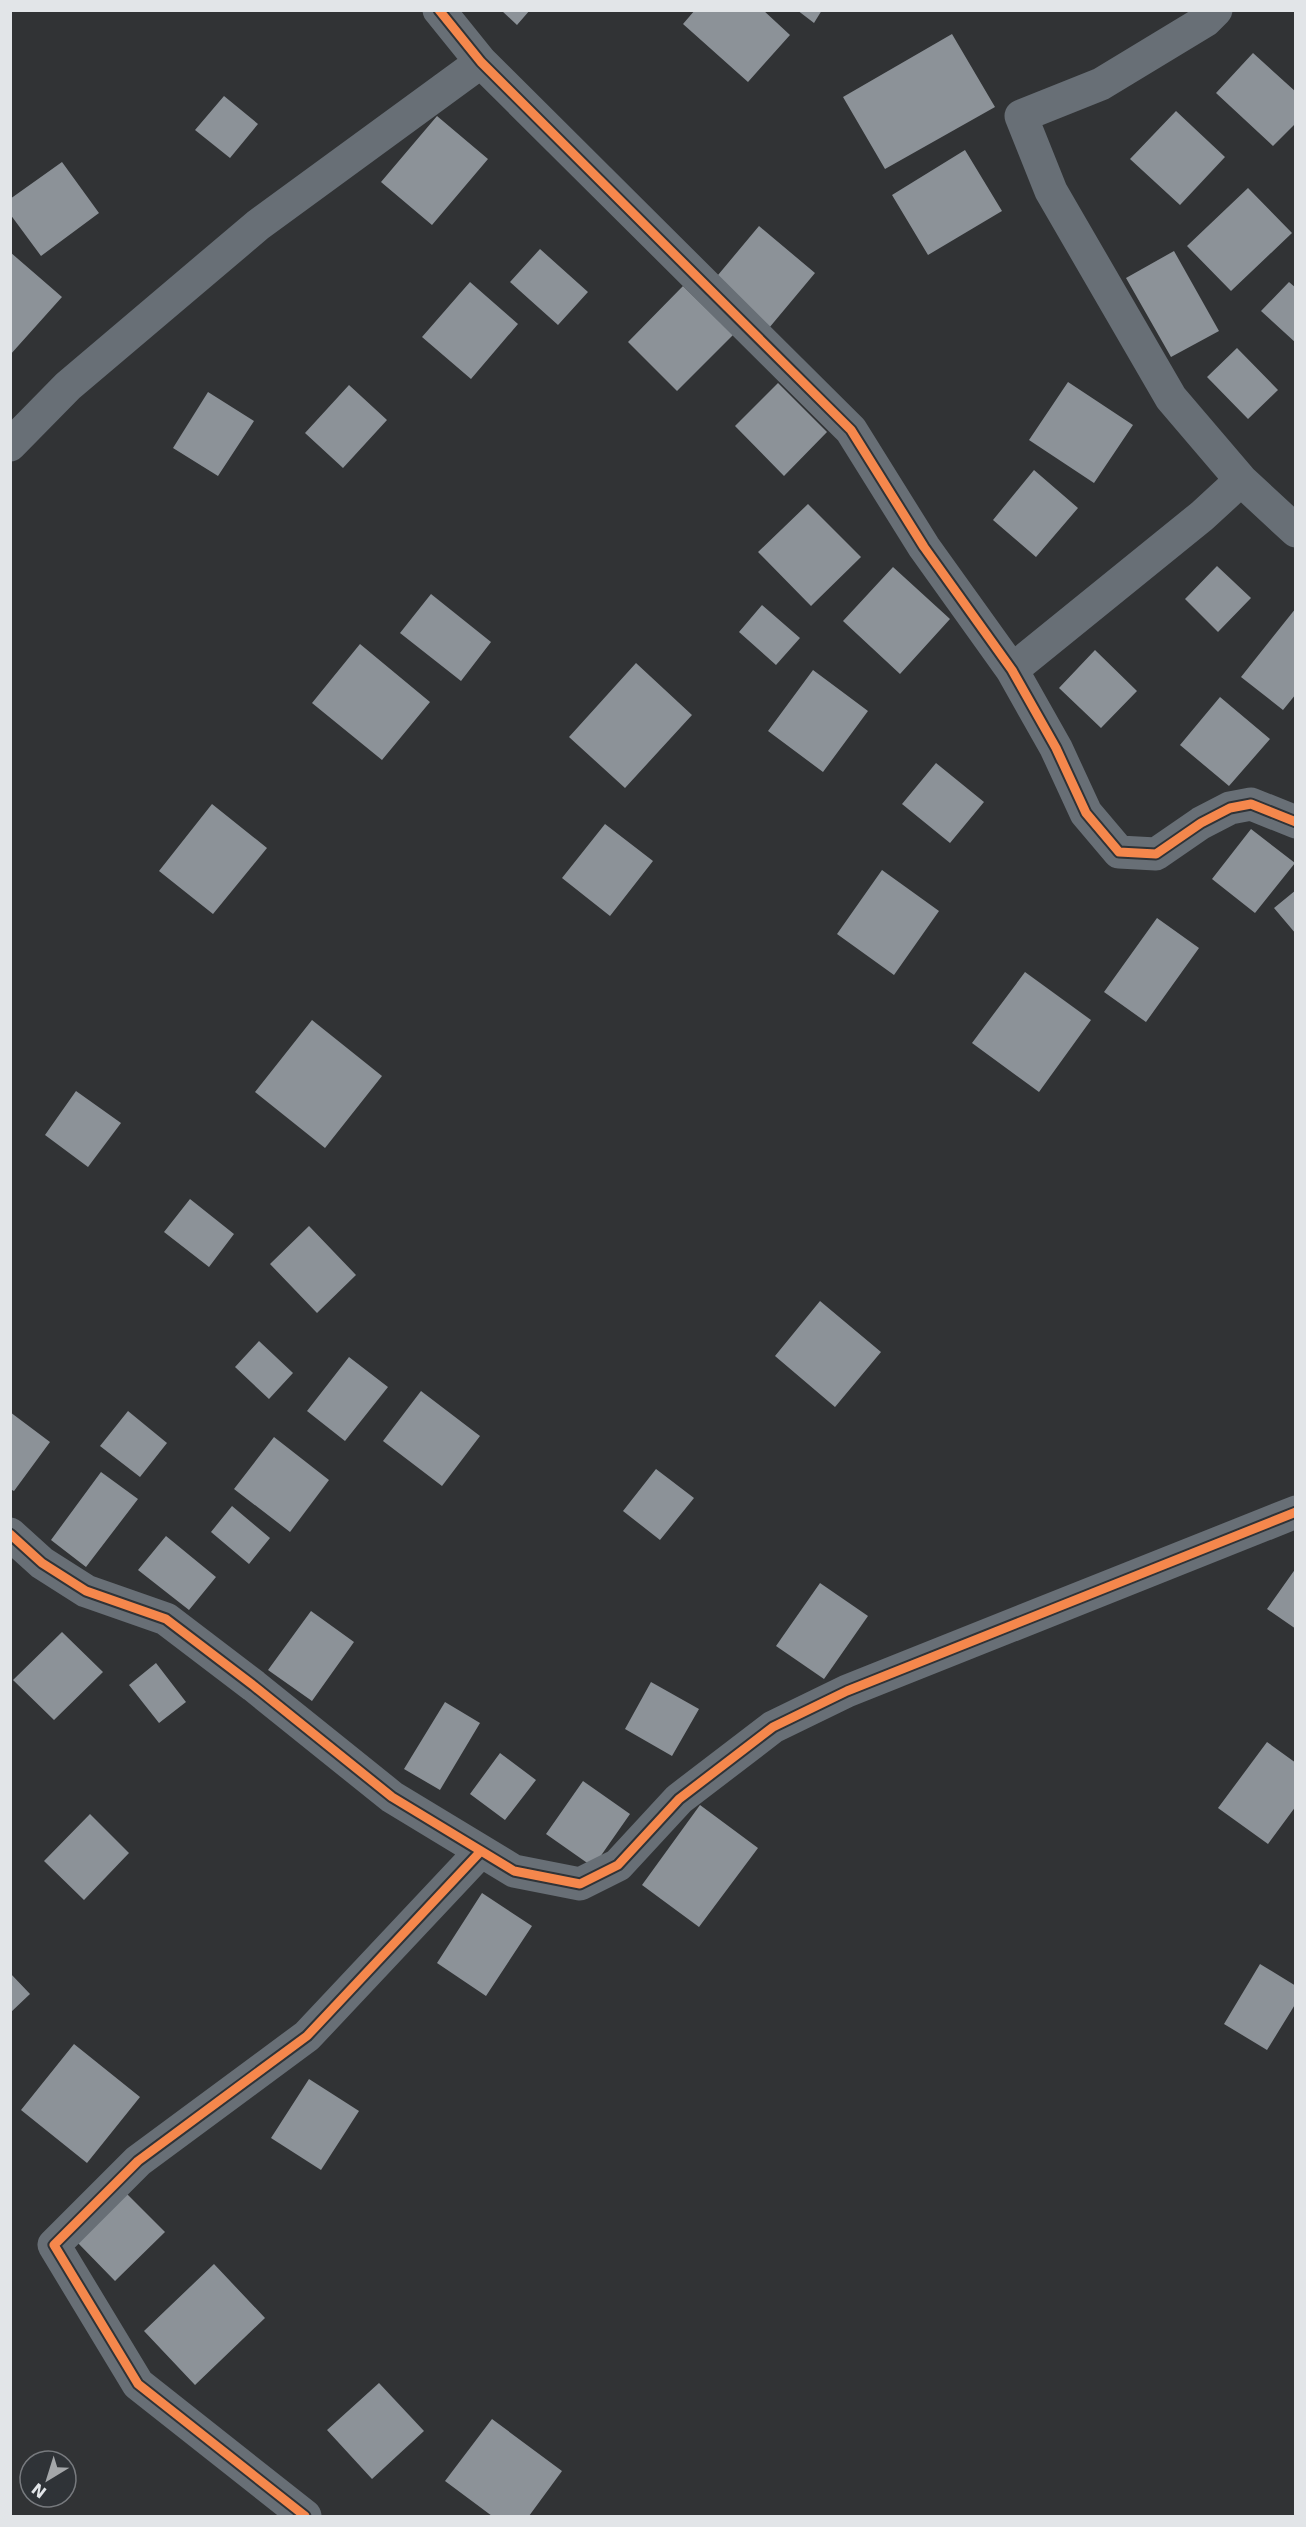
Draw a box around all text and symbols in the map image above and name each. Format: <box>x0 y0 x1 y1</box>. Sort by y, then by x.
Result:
north arrow <box>18 2449 78 2509</box>
text: N <box>28 2479 50 2502</box>

